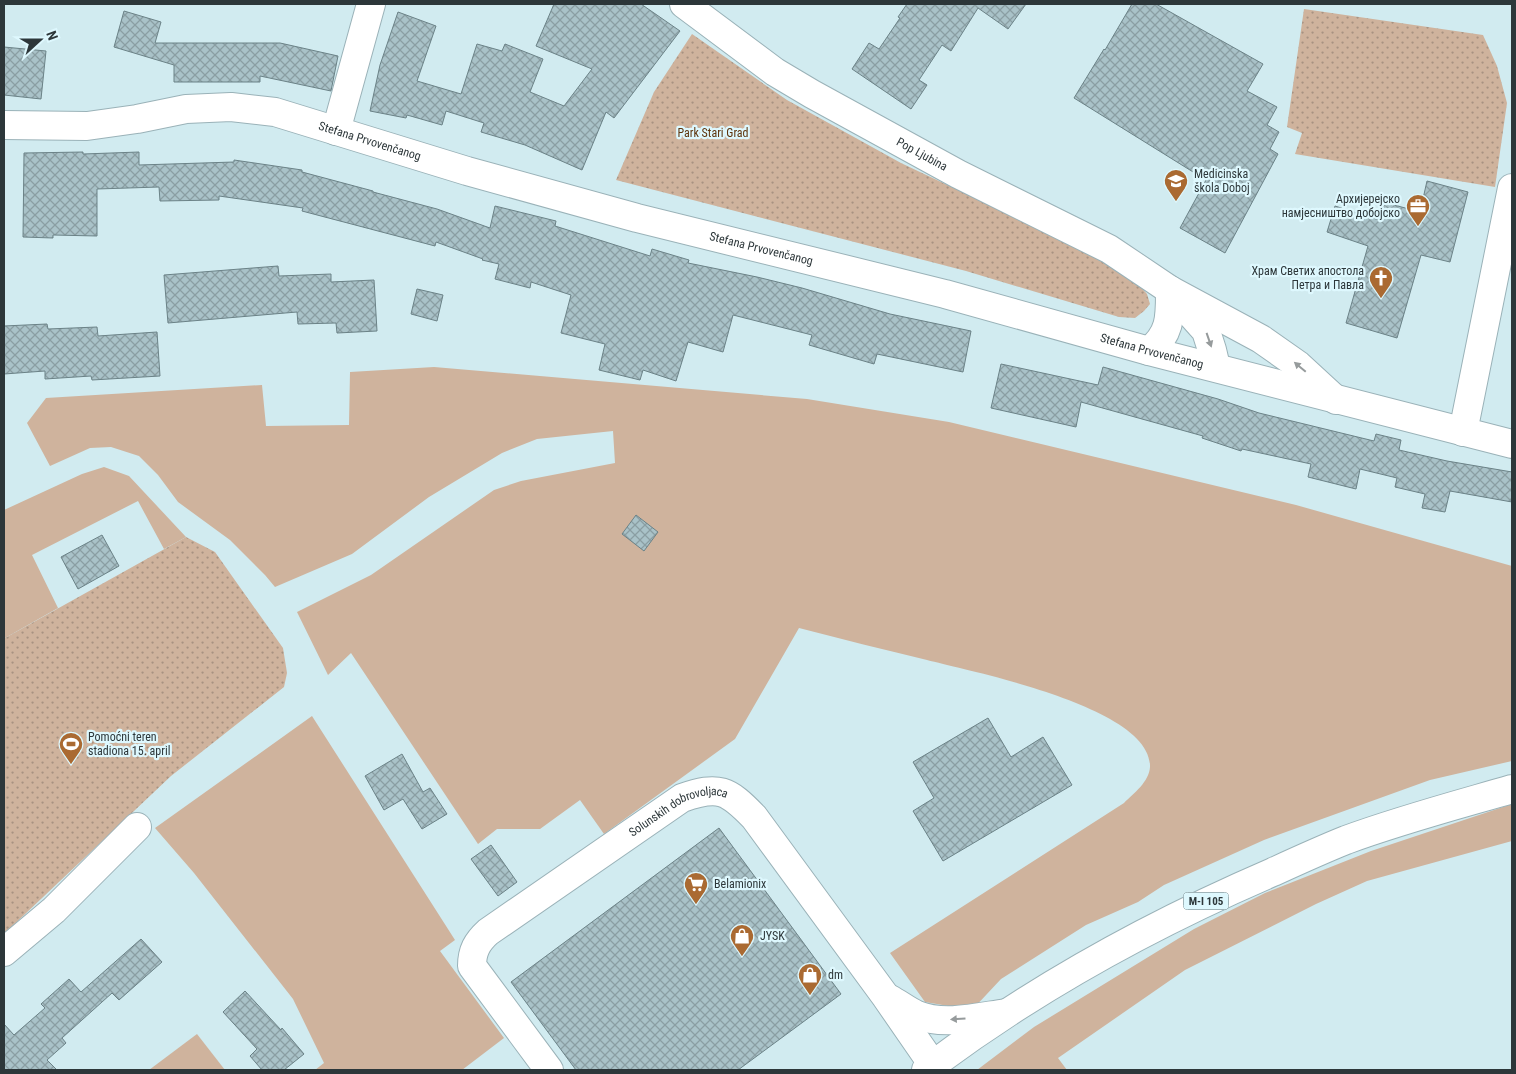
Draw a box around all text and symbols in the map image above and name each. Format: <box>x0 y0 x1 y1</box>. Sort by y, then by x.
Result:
north arrow <box>15 15 65 65</box>
text: N <box>43 28 61 42</box>
street label: Stefana Prvovenčanog <box>317 119 423 163</box>
park label: Park Stari Grad <box>677 126 749 140</box>
street label: Pop Ljubina <box>894 135 950 174</box>
place label: Medicinska škola Doboj <box>1194 167 1250 195</box>
school or university icon: Medicinska škola Doboj <box>1163 168 1189 202</box>
place label: Архијерејско намјесништво добојско <box>1282 192 1400 220</box>
office icon: Архијерејско намјесништво добојско <box>1405 193 1431 227</box>
street label: Stefana Prvovenčanog <box>708 229 815 268</box>
place label: Храм Светих апостола Петра и Павла <box>1251 264 1364 292</box>
church icon: Храм Светих апостола Петра и Павла <box>1368 265 1394 299</box>
street label: Stefana Prvovenčanog <box>1099 331 1205 372</box>
one-way arrow <box>1206 332 1213 347</box>
one-way arrow <box>1295 361 1307 373</box>
place label: Pomoćni teren stadiona 15. april <box>88 730 170 758</box>
sports icon: Pomoćni teren stadiona 15. april <box>58 731 84 765</box>
street label: Solunskih dobrovoljaca <box>626 784 730 840</box>
supermarket icon: Belamionix <box>683 871 709 905</box>
place label: Belamionix <box>714 877 766 891</box>
road number: M-I 105 <box>1184 892 1228 909</box>
shop icon: JYSK <box>729 923 755 957</box>
place label: JYSK <box>760 929 785 943</box>
shop icon: dm <box>797 962 823 996</box>
place label: dm <box>828 968 843 982</box>
one-way arrow <box>949 1015 965 1023</box>

